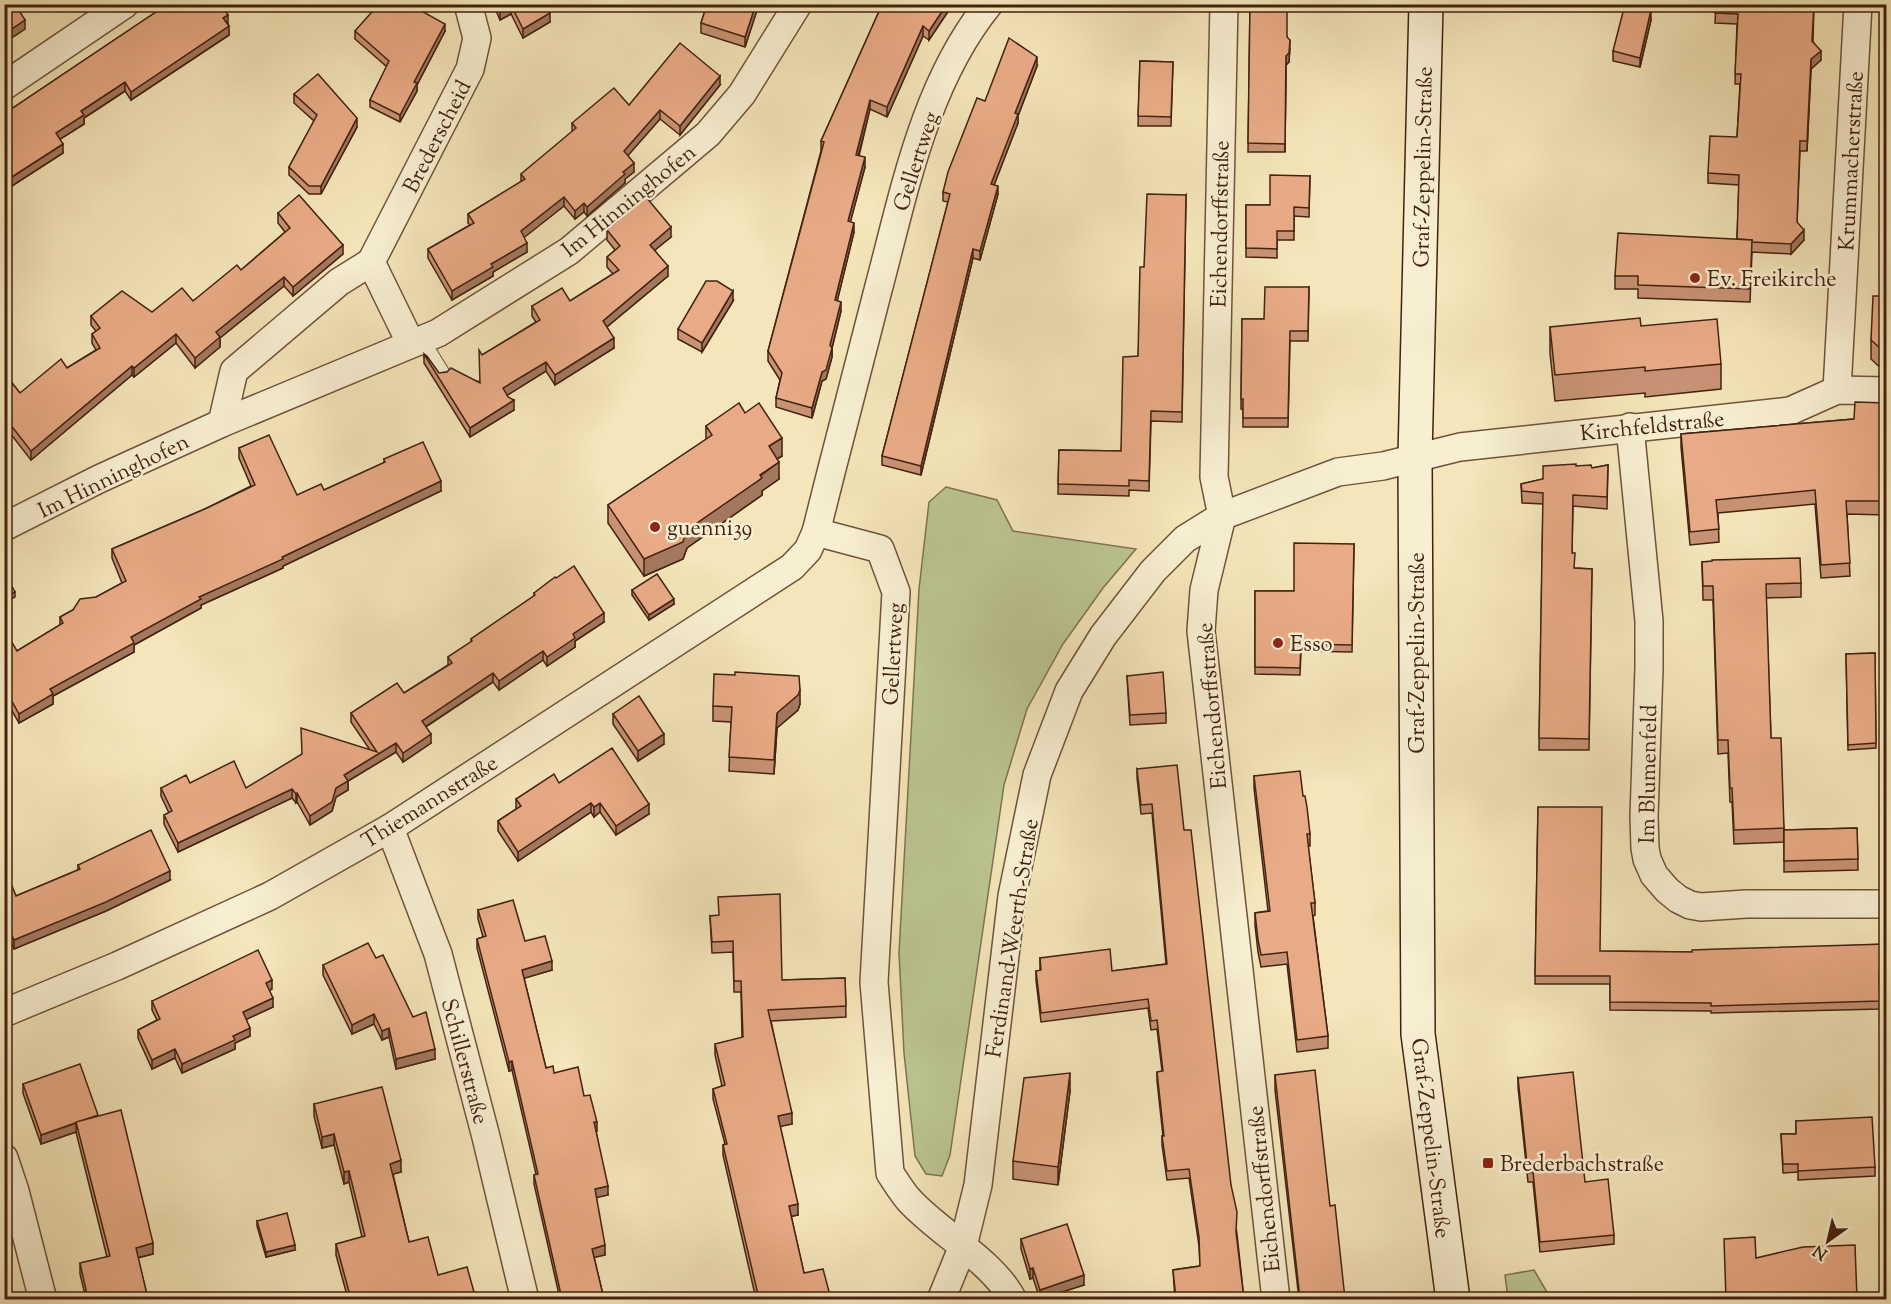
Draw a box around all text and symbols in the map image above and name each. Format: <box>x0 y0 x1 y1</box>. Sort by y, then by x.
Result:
street label: Graf-Zeppelin-Straße <box>1407 66 1443 268</box>
street label: Krummacherstraße <box>1832 70 1874 252</box>
street label: Brederscheid <box>396 75 481 199</box>
street label: Gellertweg <box>887 108 949 216</box>
street label: Im Hinninghofen <box>556 138 704 267</box>
street label: Eichendorffstraße <box>1205 140 1239 308</box>
place label: Ev. Freikirche <box>1707 265 1837 297</box>
marker: Ev. Freikirche <box>1688 271 1702 285</box>
street label: Kirchfeldstraße <box>1578 404 1726 451</box>
street label: Im Hinninghofen <box>33 427 195 528</box>
place label: guenni39 <box>667 514 752 546</box>
marker: guenni39 <box>648 520 662 534</box>
street label: Graf-Zeppelin-Straße <box>1403 552 1435 754</box>
street label: Gellertweg <box>876 602 914 706</box>
street label: Eichendorffstraße <box>1191 621 1237 790</box>
place label: Esso <box>1290 630 1333 662</box>
marker: Esso <box>1271 636 1285 650</box>
street label: Im Blumenfeld <box>1633 704 1667 844</box>
street label: Thiemannstraße <box>356 749 505 858</box>
street label: Ferdinand-Weerth-Straße <box>979 817 1049 1060</box>
street label: Schillerstraße <box>431 995 495 1128</box>
street label: Graf-Zeppelin-Straße <box>1401 1037 1457 1240</box>
street label: Eichendorffstraße <box>1241 1104 1291 1274</box>
place label: Brederbachstraße <box>1500 1150 1664 1182</box>
marker: Brederbachstraße <box>1481 1156 1495 1170</box>
north arrow <box>1798 1211 1858 1271</box>
text: N <box>1809 1238 1833 1264</box>

